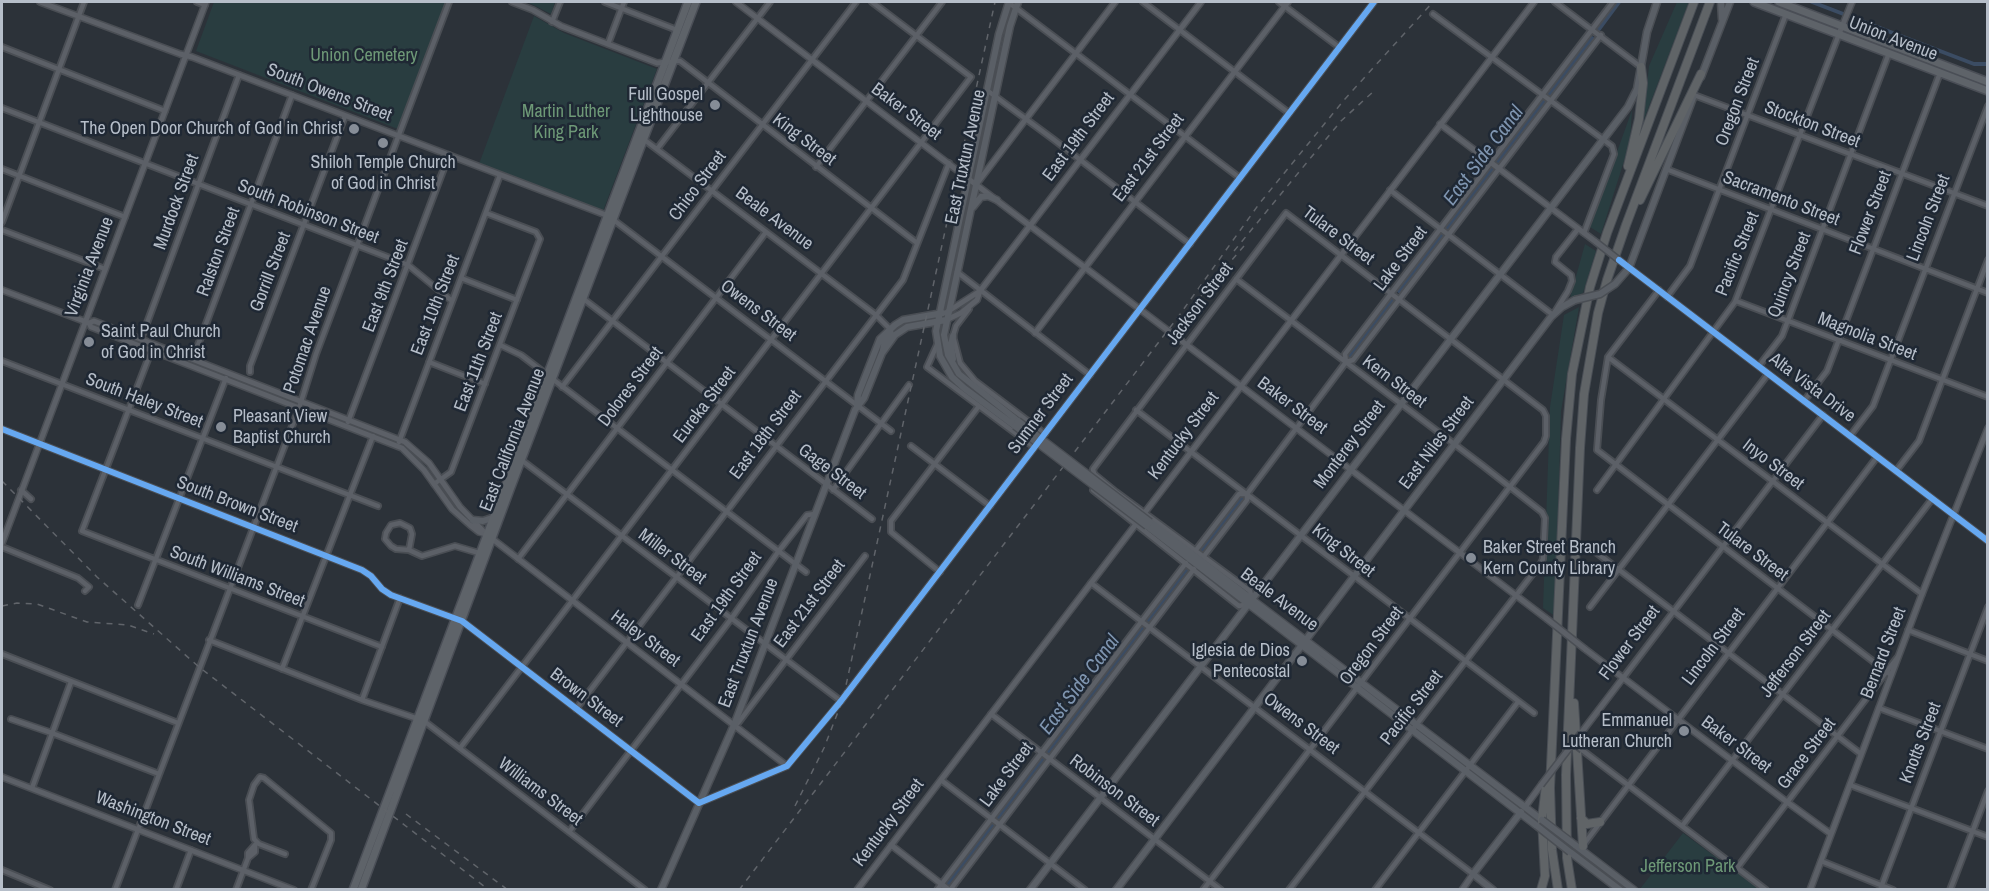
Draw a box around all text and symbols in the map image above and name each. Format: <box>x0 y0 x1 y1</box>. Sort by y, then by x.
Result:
street label: Union Avenue <box>1846 12 1940 66</box>
park label: Union Cemetery <box>310 45 418 67</box>
street label: Oregon Street <box>1711 55 1765 149</box>
street label: South Owens Street <box>263 59 395 127</box>
street label: Baker Street <box>867 79 945 145</box>
place label: Full Gospel Lighthouse <box>628 84 703 127</box>
street label: East Truxtun Avenue <box>941 88 991 226</box>
street label: East 19th Street <box>1039 88 1119 186</box>
street label: Stockton Street <box>1761 97 1863 153</box>
marker: Full Gospel Lighthouse <box>708 98 722 112</box>
park label: Martin Luther King Park <box>522 101 610 144</box>
water label: East Side Canal <box>1439 101 1529 211</box>
street label: King Street <box>768 109 840 171</box>
street label: East 21st Street <box>1109 110 1189 206</box>
place label: The Open Door Church of God in Christ <box>80 118 342 140</box>
marker: The Open Door Church of God in Christ <box>347 122 361 136</box>
marker: Shiloh Temple Church of God in Christ <box>376 136 390 150</box>
street label: Chico Street <box>665 147 731 225</box>
street label: Murdock Street <box>150 151 204 253</box>
place label: Shiloh Temple Church of God in Christ <box>310 152 456 195</box>
street label: Sacramento Street <box>1720 167 1842 231</box>
street label: Flower Street <box>1845 168 1897 258</box>
street label: Lincoln Street <box>1903 172 1955 264</box>
street label: South Robinson Street <box>234 175 382 249</box>
street label: Beale Avenue <box>731 183 817 255</box>
street label: Tulare Street <box>1298 202 1378 270</box>
street label: Ralston Street <box>193 204 245 300</box>
street label: Pacific Street <box>1711 209 1765 299</box>
street label: Virginia Avenue <box>61 214 119 320</box>
street label: Lake Street <box>1370 222 1432 296</box>
street label: Gorrill Street <box>246 229 296 315</box>
street label: Quincy Street <box>1764 229 1816 321</box>
street label: East 9th Street <box>358 237 414 335</box>
street label: East 10th Street <box>407 252 465 358</box>
street label: Jackson Street <box>1162 259 1238 349</box>
street label: Owens Street <box>716 275 800 347</box>
street label: Potomac Avenue <box>280 283 336 397</box>
street label: Magnolia Street <box>1814 308 1920 366</box>
street label: East 11th Street <box>450 309 508 415</box>
place label: Saint Paul Church of God in Christ <box>101 321 221 364</box>
marker: Saint Paul Church of God in Christ <box>82 335 96 349</box>
street label: Dolores Street <box>594 343 668 431</box>
street label: Alta Vista Drive <box>1765 349 1859 427</box>
street label: Kern Street <box>1358 351 1430 413</box>
street label: Eureka Street <box>669 362 741 448</box>
street label: East California Avenue <box>476 365 550 515</box>
street label: South Haley Street <box>82 369 206 433</box>
street label: Sumner Street <box>1004 369 1078 459</box>
street label: Baker Street <box>1253 373 1331 439</box>
street label: East 18th Street <box>726 386 806 484</box>
street label: Kentucky Street <box>1144 388 1224 484</box>
street label: East Niles Street <box>1395 392 1479 494</box>
street label: Monterey Street <box>1310 397 1390 493</box>
place label: Pleasant View Baptist Church <box>233 406 331 448</box>
marker: Pleasant View Baptist Church <box>214 420 228 434</box>
street label: Inyo Street <box>1738 435 1808 495</box>
street label: Gage Street <box>794 439 870 505</box>
street label: South Brown Street <box>173 472 301 538</box>
street label: Tulare Street <box>1712 518 1792 586</box>
street label: King Street <box>1307 520 1379 582</box>
street label: Miller Street <box>634 524 710 590</box>
place label: Baker Street Branch Kern County Library <box>1483 537 1616 580</box>
street label: South Williams Street <box>167 541 307 613</box>
street label: East 19th Street <box>687 548 767 646</box>
marker: Baker Street Branch Kern County Library <box>1464 551 1478 565</box>
street label: East 21st Street <box>770 556 850 652</box>
street label: Beale Avenue <box>1236 564 1322 636</box>
street label: East Truxtun Avenue <box>714 575 784 711</box>
street label: Flower Street <box>1595 601 1665 685</box>
street label: Oregon Street <box>1335 602 1409 690</box>
street label: Lincoln Street <box>1678 604 1750 690</box>
street label: Bernard Street <box>1857 604 1911 702</box>
street label: Haley Street <box>606 606 684 672</box>
street label: Jefferson Street <box>1756 606 1836 702</box>
water label: East Side Canal <box>1035 630 1125 740</box>
place label: Iglesia de Dios Pentecostal <box>1192 640 1290 682</box>
marker: Iglesia de Dios Pentecostal <box>1295 654 1309 668</box>
street label: Brown Street <box>545 664 627 732</box>
street label: Pacific Street <box>1376 666 1448 750</box>
street label: Owens Street <box>1259 688 1343 760</box>
street label: Knotts Street <box>1896 699 1946 787</box>
place label: Emmanuel Lutheran Church <box>1562 710 1672 752</box>
street label: Baker Street <box>1697 712 1775 778</box>
street label: Grace Street <box>1773 714 1841 794</box>
marker: Emmanuel Lutheran Church <box>1677 724 1691 738</box>
street label: Lake Street <box>976 738 1038 812</box>
street label: Robinson Street <box>1065 750 1163 832</box>
street label: Williams Street <box>494 753 586 831</box>
street label: Kentucky Street <box>849 775 929 871</box>
street label: Washington Street <box>92 787 214 851</box>
park label: Jefferson Park <box>1641 856 1735 878</box>

